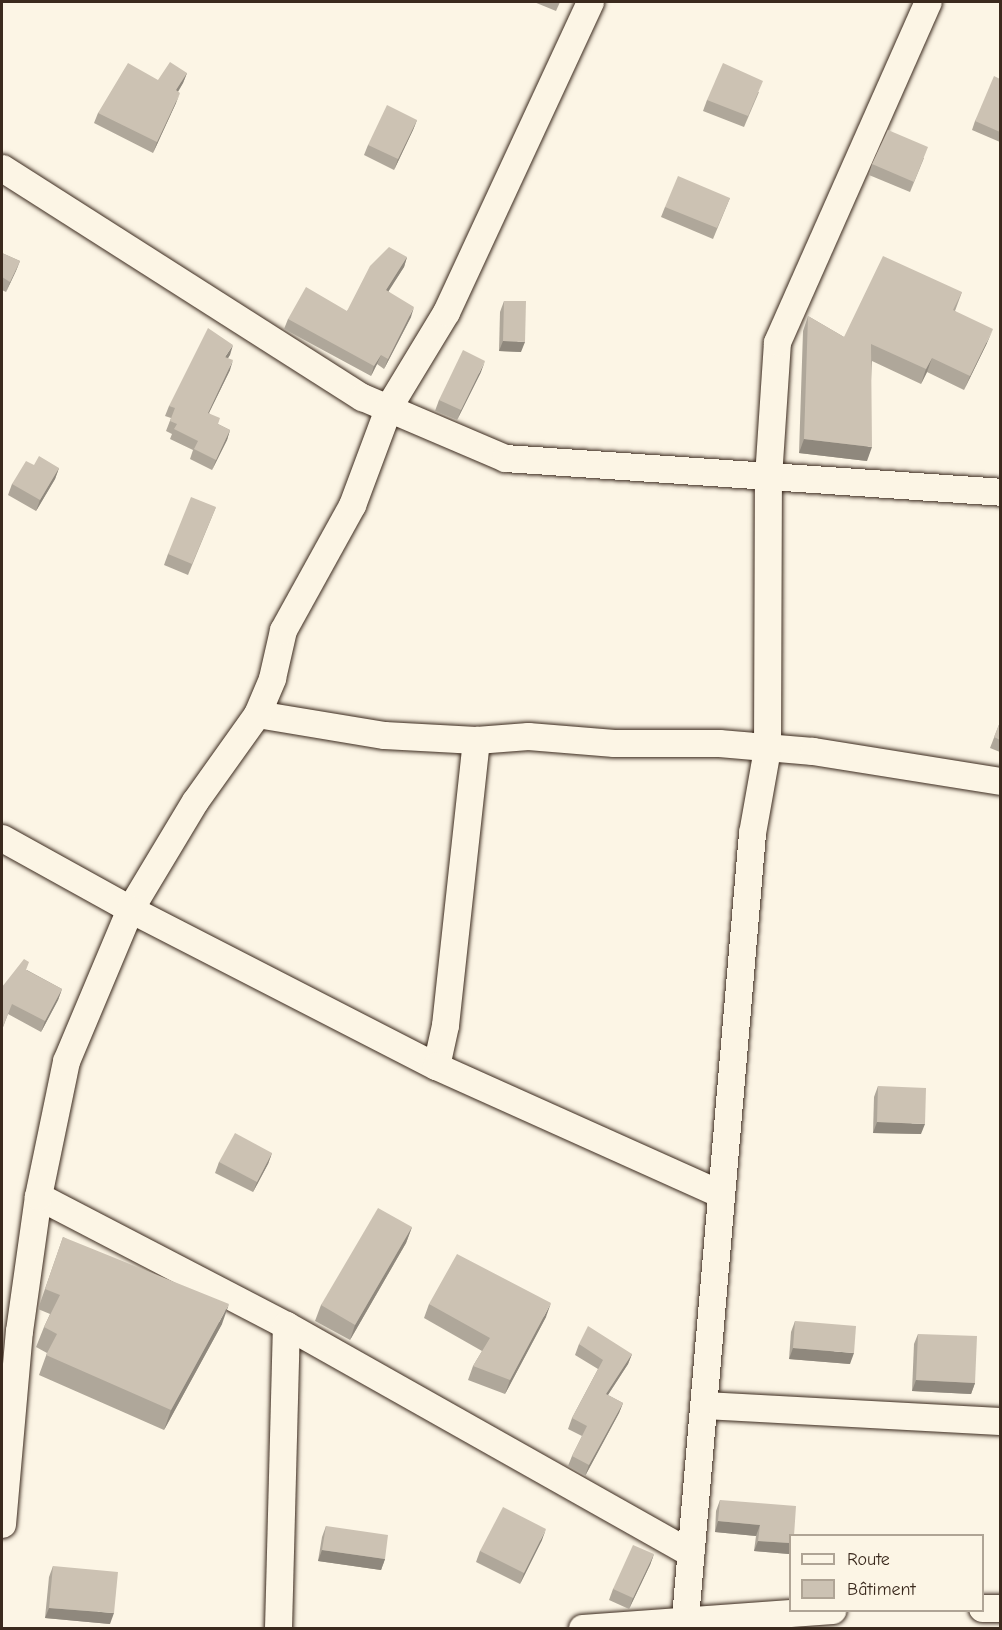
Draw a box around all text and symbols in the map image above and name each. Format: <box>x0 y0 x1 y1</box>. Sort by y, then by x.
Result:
legend <box>789 1534 984 1612</box>
text: Route <box>847 1549 890 1570</box>
text: Bâtiment <box>847 1579 916 1600</box>

